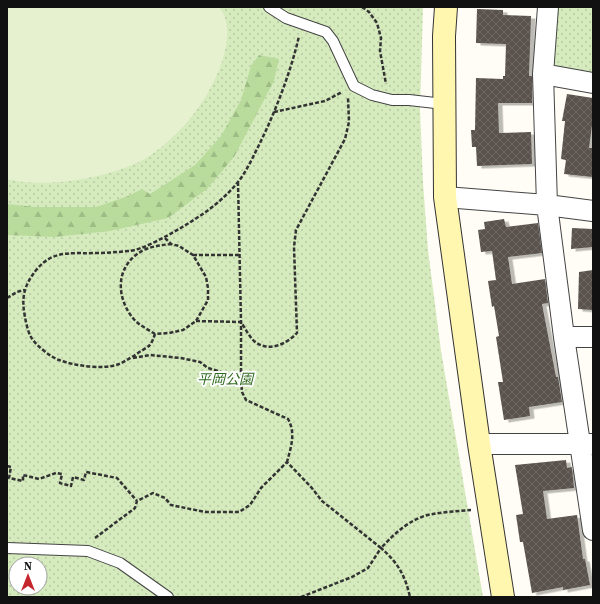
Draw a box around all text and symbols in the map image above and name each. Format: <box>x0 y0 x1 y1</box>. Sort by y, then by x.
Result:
park label: 平岡公園 <box>197 369 255 389</box>
north arrow <box>8 556 48 596</box>
text: N <box>24 559 32 574</box>

